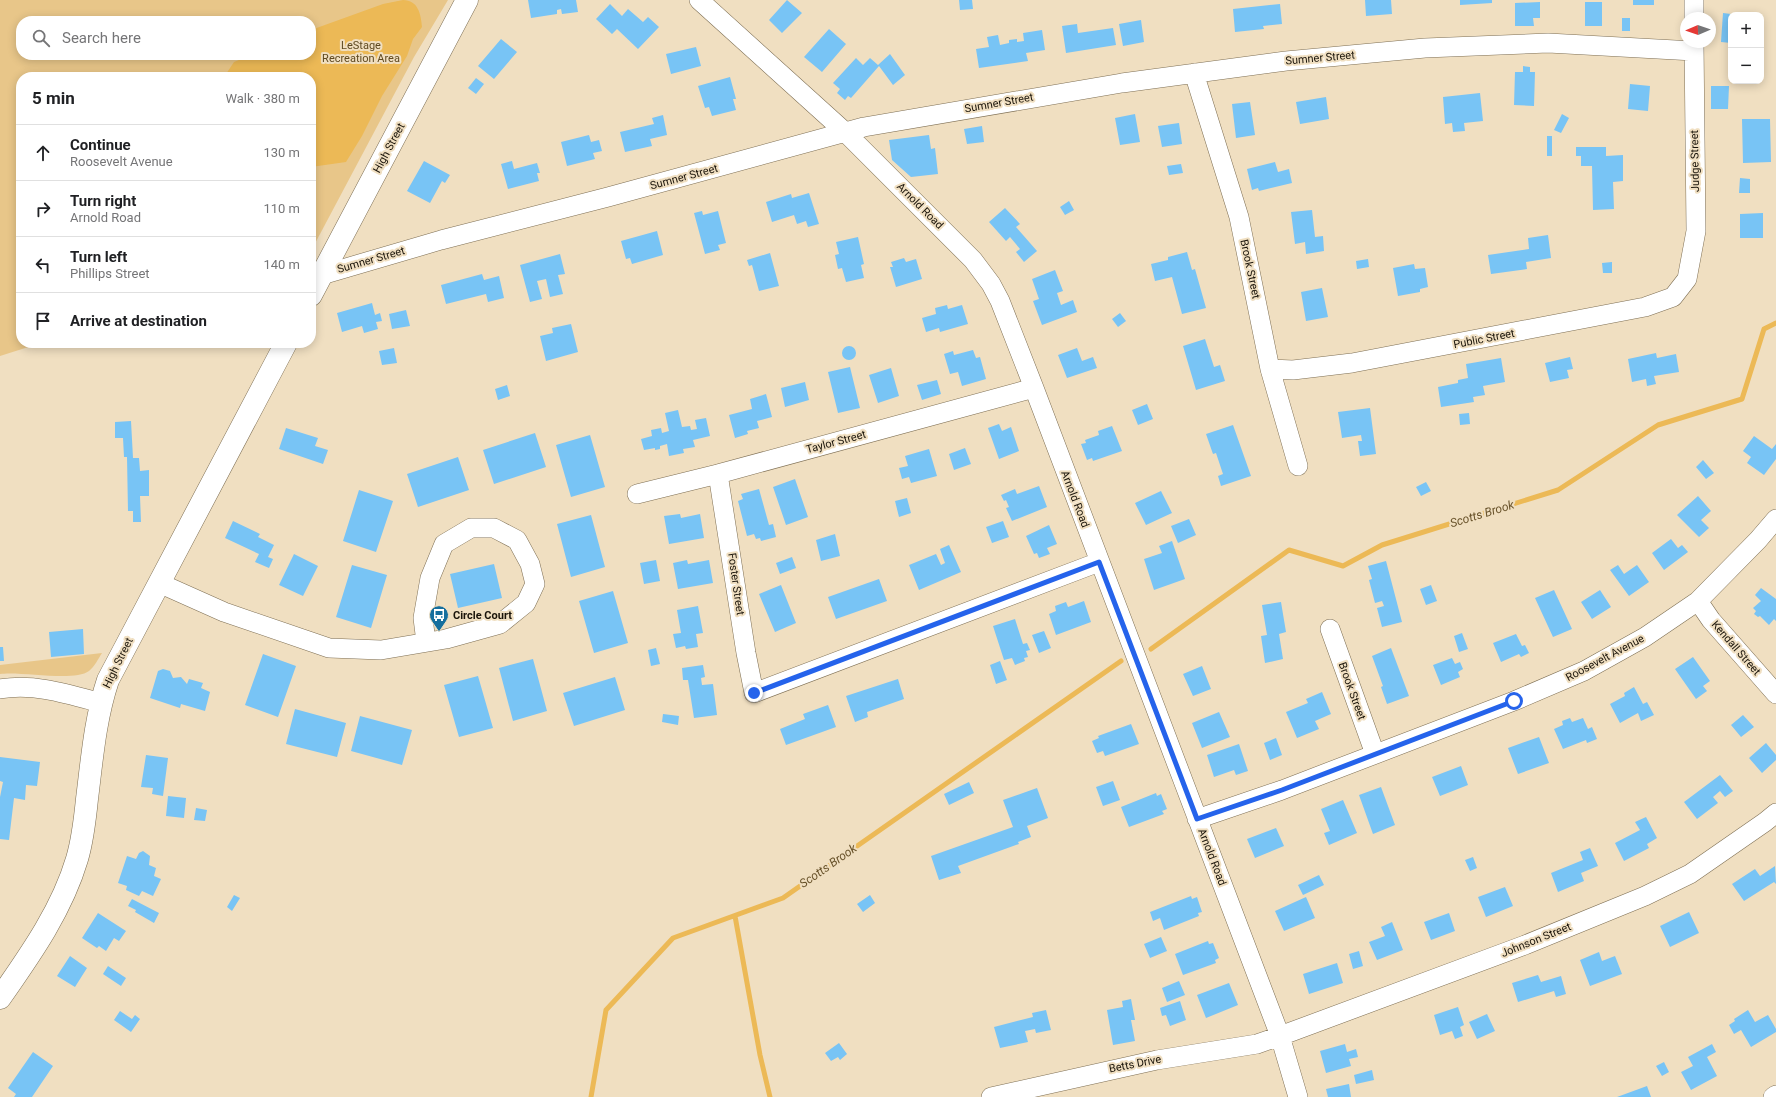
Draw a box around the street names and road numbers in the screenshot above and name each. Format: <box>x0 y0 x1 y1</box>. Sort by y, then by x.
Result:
street label: Sumner Street <box>1285 48 1356 68</box>
street label: Sumner Street <box>964 90 1035 115</box>
street label: High Street <box>370 121 408 175</box>
street label: Judge Street <box>1688 129 1702 192</box>
street label: Sumner Street <box>649 162 720 192</box>
street label: Arnold Road <box>894 180 946 232</box>
street label: Brook Street <box>1237 238 1263 300</box>
street label: Sumner Street <box>336 244 407 276</box>
street label: Public Street <box>1452 327 1516 351</box>
street label: Taylor Street <box>805 428 868 456</box>
street label: Arnold Road <box>1058 469 1092 529</box>
street label: Foster Street <box>725 552 747 616</box>
street label: Kendall Street <box>1709 618 1763 678</box>
street label: Roosevelt Avenue <box>1564 632 1647 684</box>
street label: High Street <box>100 635 136 690</box>
street label: Brook Street <box>1336 660 1369 722</box>
street label: Arnold Road <box>1195 827 1229 887</box>
street label: Johnson Street <box>1499 920 1573 960</box>
street label: Betts Drive <box>1108 1053 1162 1075</box>

